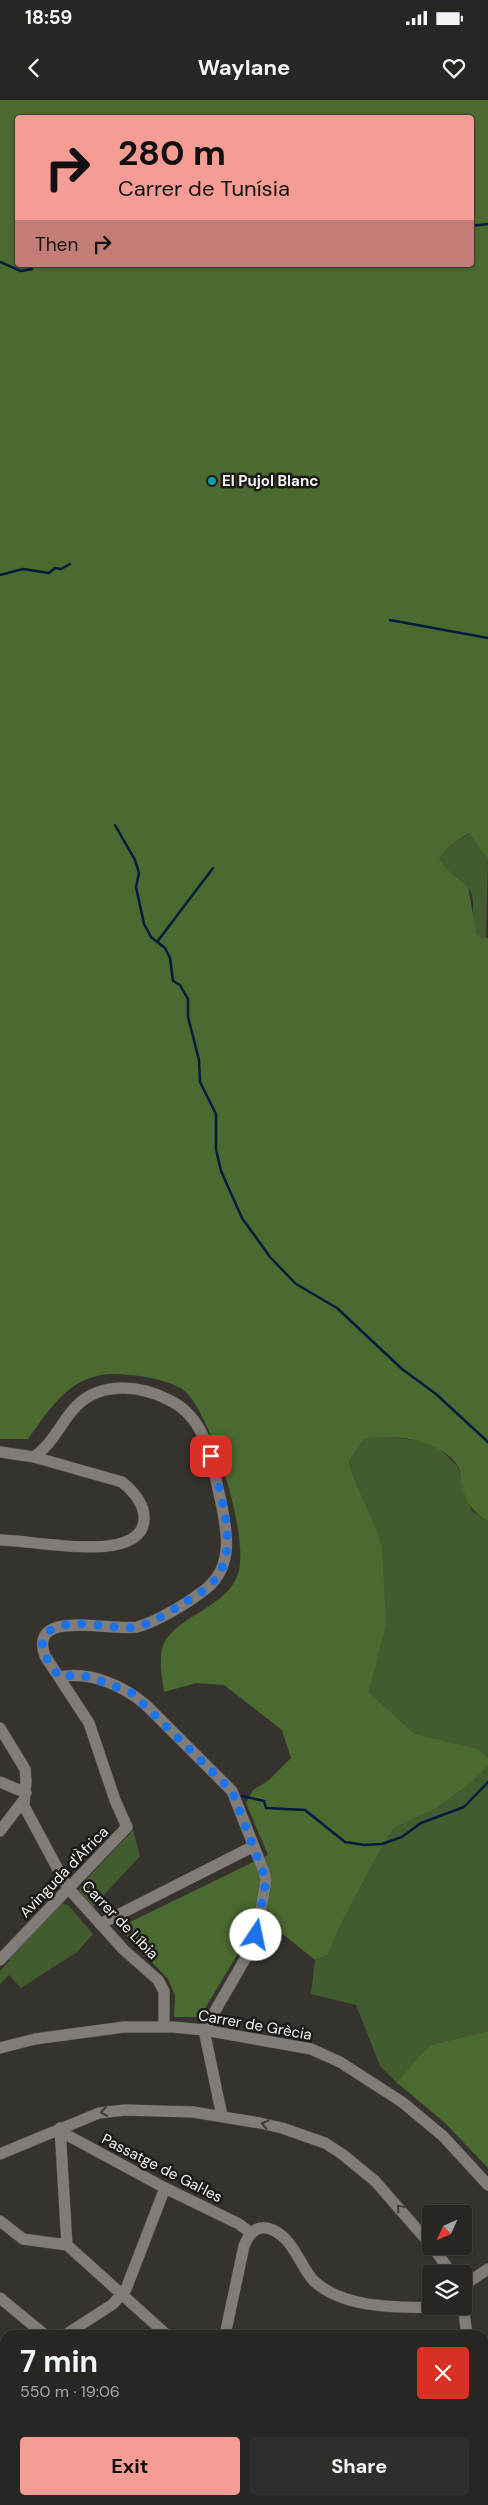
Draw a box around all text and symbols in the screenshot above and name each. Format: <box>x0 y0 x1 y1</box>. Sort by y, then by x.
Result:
text: 18:59 <box>25 5 72 30</box>
text: Waylane <box>198 53 290 82</box>
icon: back <box>20 54 48 82</box>
icon: heart <box>440 54 468 82</box>
text: 280 m <box>118 130 226 176</box>
icon: right <box>35 135 100 200</box>
text: Carrer de Tunísia <box>118 174 290 203</box>
icon: right <box>88 230 116 258</box>
text: Then <box>35 232 78 257</box>
place label: El Pujol Blanc <box>222 471 318 491</box>
marker: El Pujol Blanc <box>206 475 218 487</box>
pin <box>190 1435 232 1477</box>
icon: arrive <box>197 1442 225 1470</box>
street label: Avinguda d'Àfrica <box>15 1822 113 1922</box>
street label: Carrer de Líbia <box>77 1876 163 1964</box>
position arrow <box>229 1908 281 1960</box>
street label: Carrer de Grècia <box>197 2005 313 2045</box>
one-way arrow <box>100 2107 109 2117</box>
one-way arrow <box>261 2119 270 2130</box>
street label: Passatge de Gal·les <box>98 2129 226 2207</box>
one-way arrow <box>398 2205 406 2214</box>
north arrow <box>422 2205 472 2255</box>
map controls <box>422 2205 472 2315</box>
button: layers <box>422 2265 472 2315</box>
text: 7 min <box>20 2342 98 2381</box>
button: close <box>417 2347 469 2399</box>
text: 550 m · 19:06 <box>20 2381 120 2402</box>
button: Exit <box>20 2437 240 2495</box>
button: Share <box>250 2437 469 2495</box>

